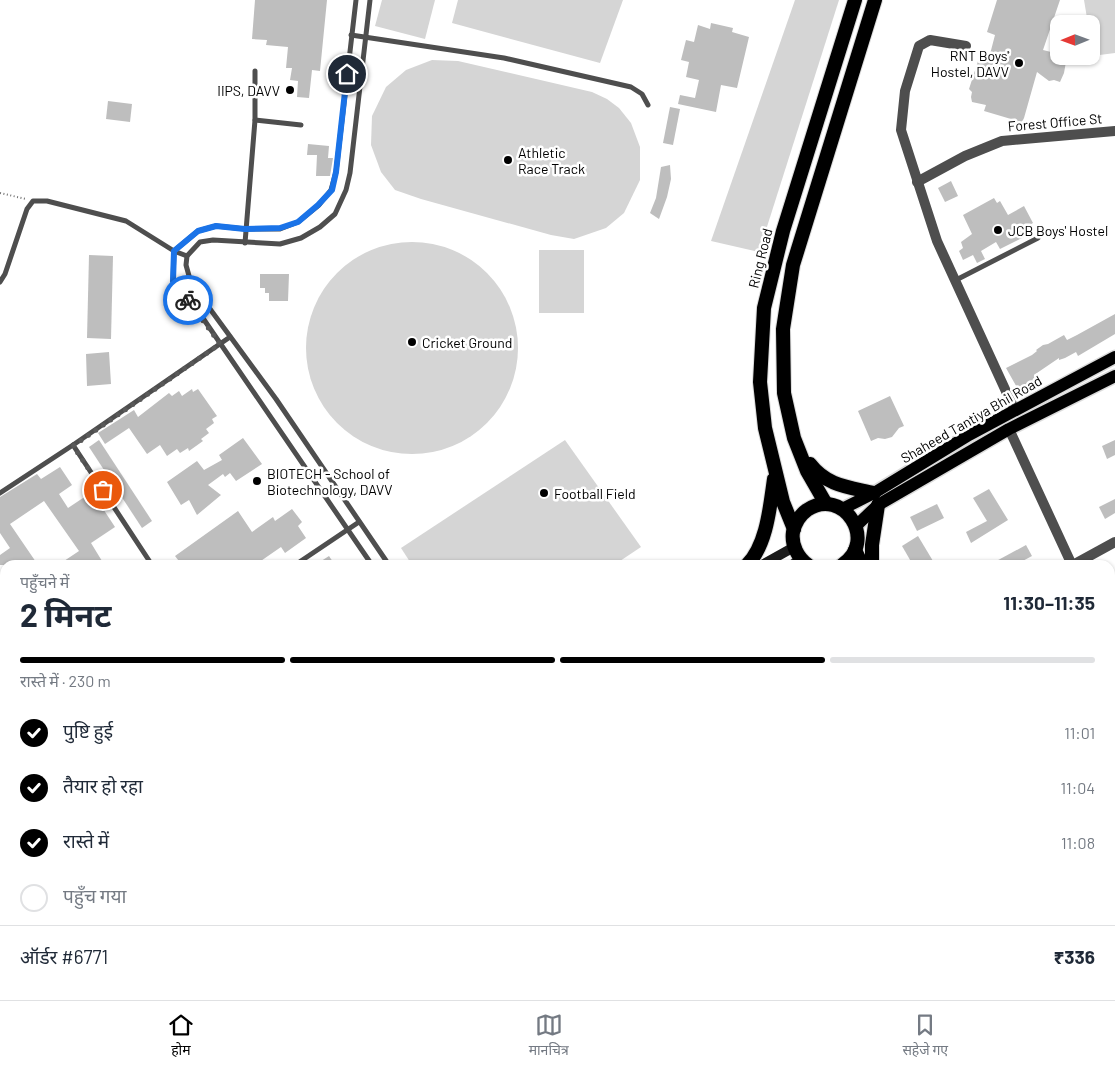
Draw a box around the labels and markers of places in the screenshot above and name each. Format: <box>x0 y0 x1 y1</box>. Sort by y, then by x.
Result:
place label: RNT Boys' Hostel, DAVV <box>931 47 1009 80</box>
pin <box>326 53 368 95</box>
marker: RNT Boys' Hostel, DAVV <box>1013 57 1025 69</box>
place label: IIPS, DAVV <box>217 82 280 99</box>
marker: IIPS, DAVV <box>284 84 296 96</box>
place label: Athletic Race Track <box>518 144 585 177</box>
marker: Athletic Race Track <box>502 154 514 166</box>
place label: JCB Boys' Hostel <box>1008 222 1108 239</box>
marker: JCB Boys' Hostel <box>992 224 1004 236</box>
place label: Cricket Ground <box>422 334 512 351</box>
marker: Cricket Ground <box>406 336 418 348</box>
place label: BIOTECH - School of Biotechnology, DAVV <box>267 465 392 498</box>
pin <box>82 469 124 511</box>
marker: BIOTECH - School of Biotechnology, DAVV <box>251 475 263 487</box>
place label: Football Field <box>554 485 636 502</box>
marker: Football Field <box>538 487 550 499</box>

